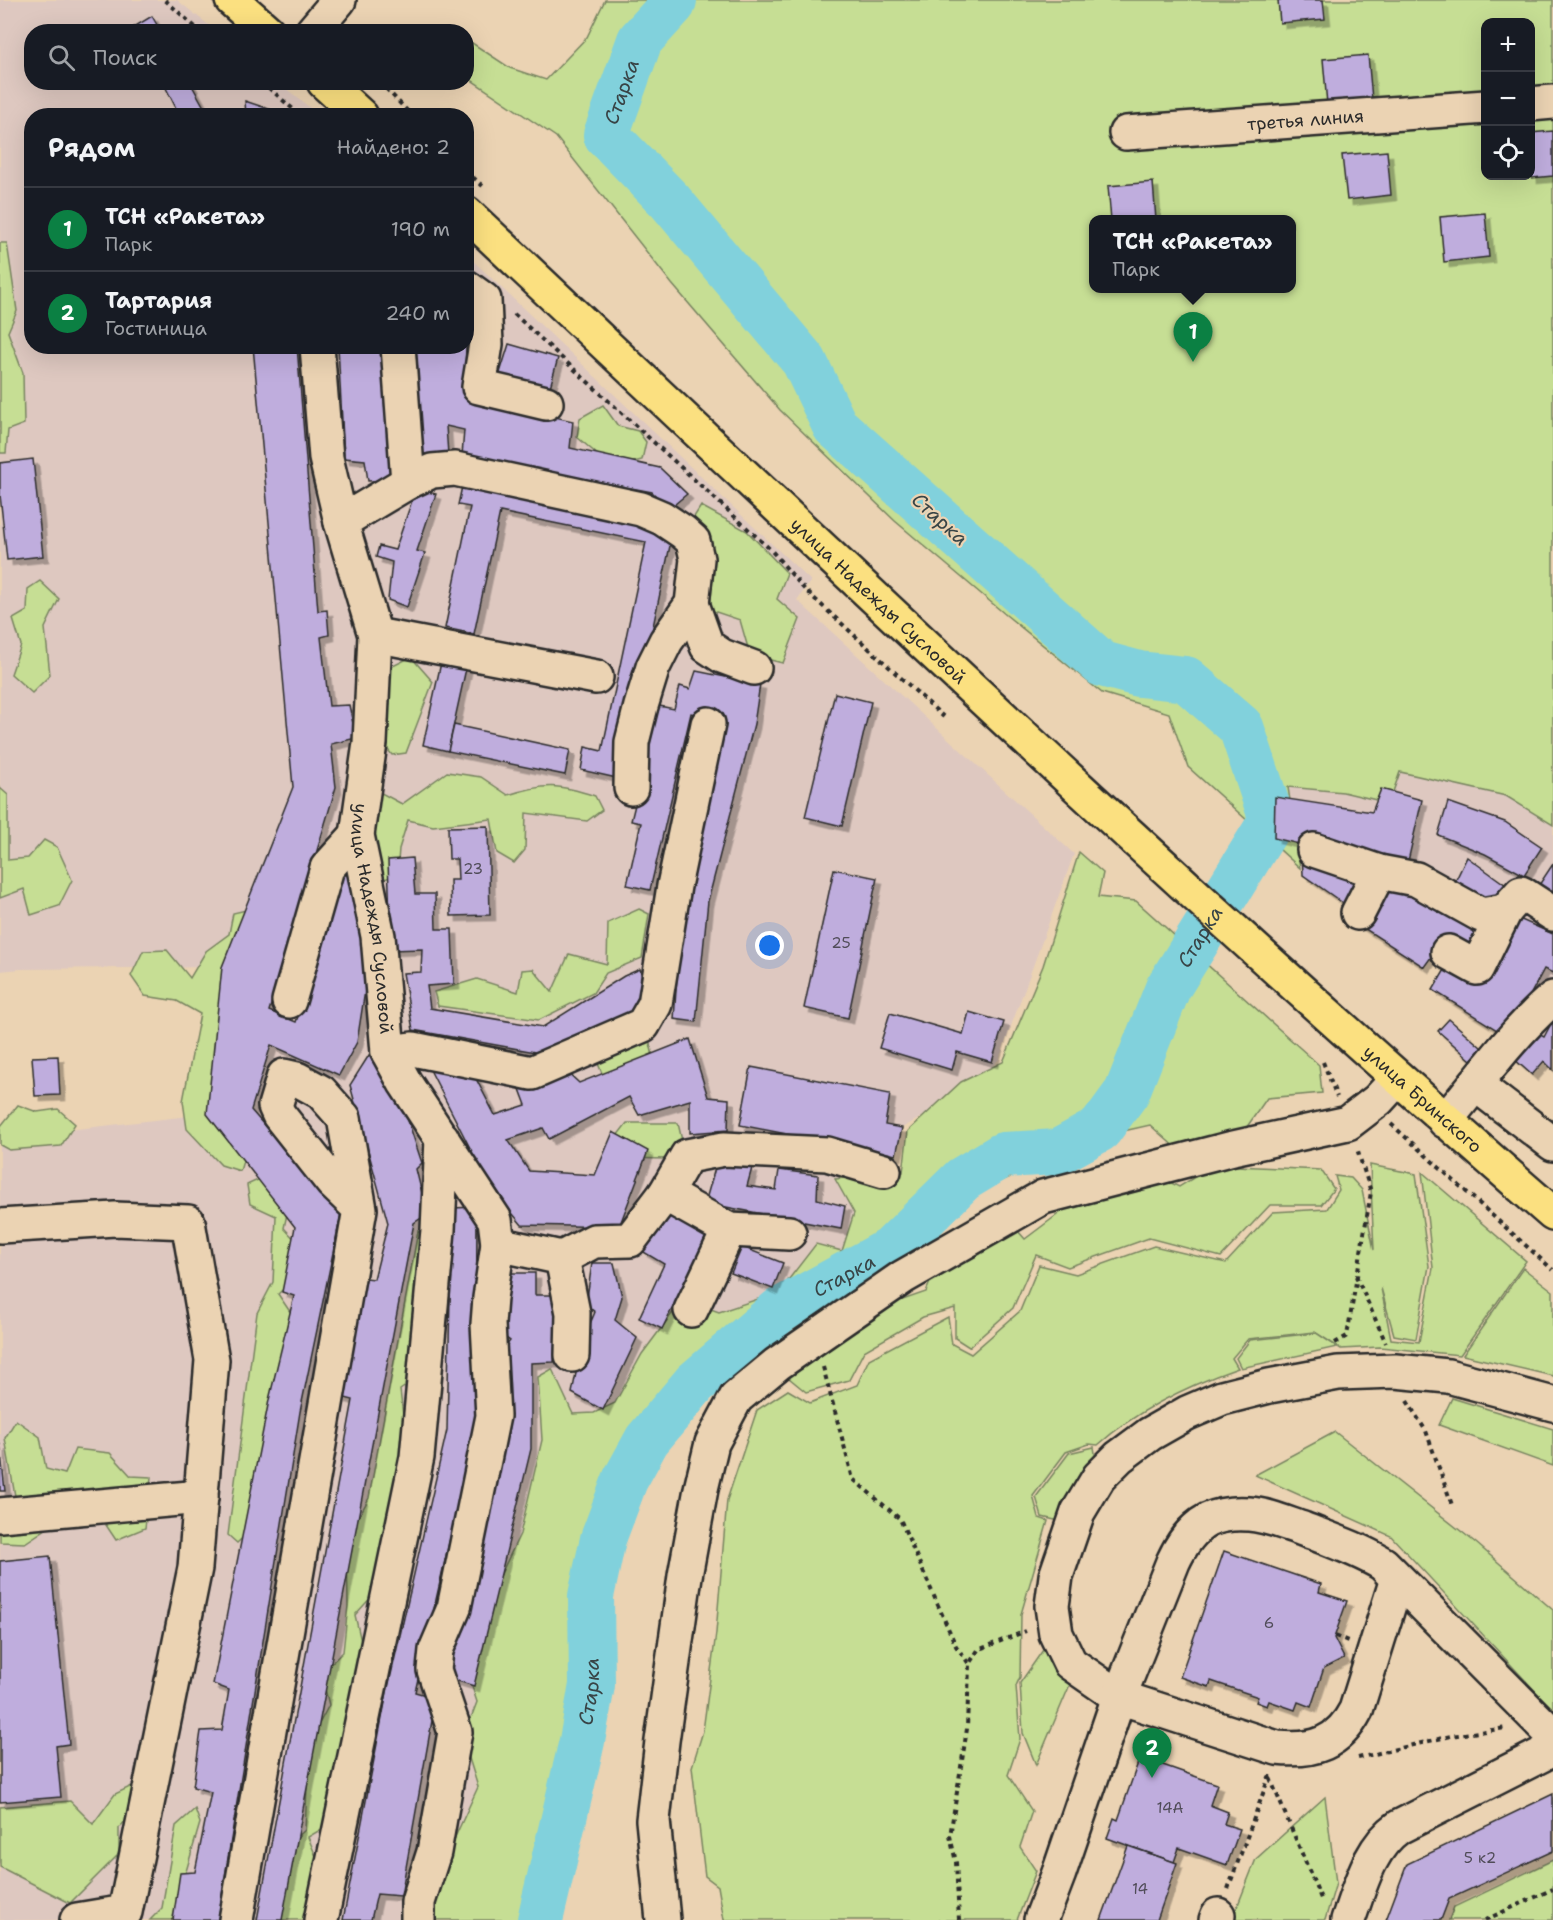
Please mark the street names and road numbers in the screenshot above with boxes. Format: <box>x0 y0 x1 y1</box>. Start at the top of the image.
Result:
street label: третья линия <box>1246 104 1365 136</box>
street label: улица Надежды Сусловой <box>785 513 972 690</box>
street label: улица Надежды Сусловой <box>345 802 398 1035</box>
street label: улица Бринского <box>1358 1040 1487 1158</box>

